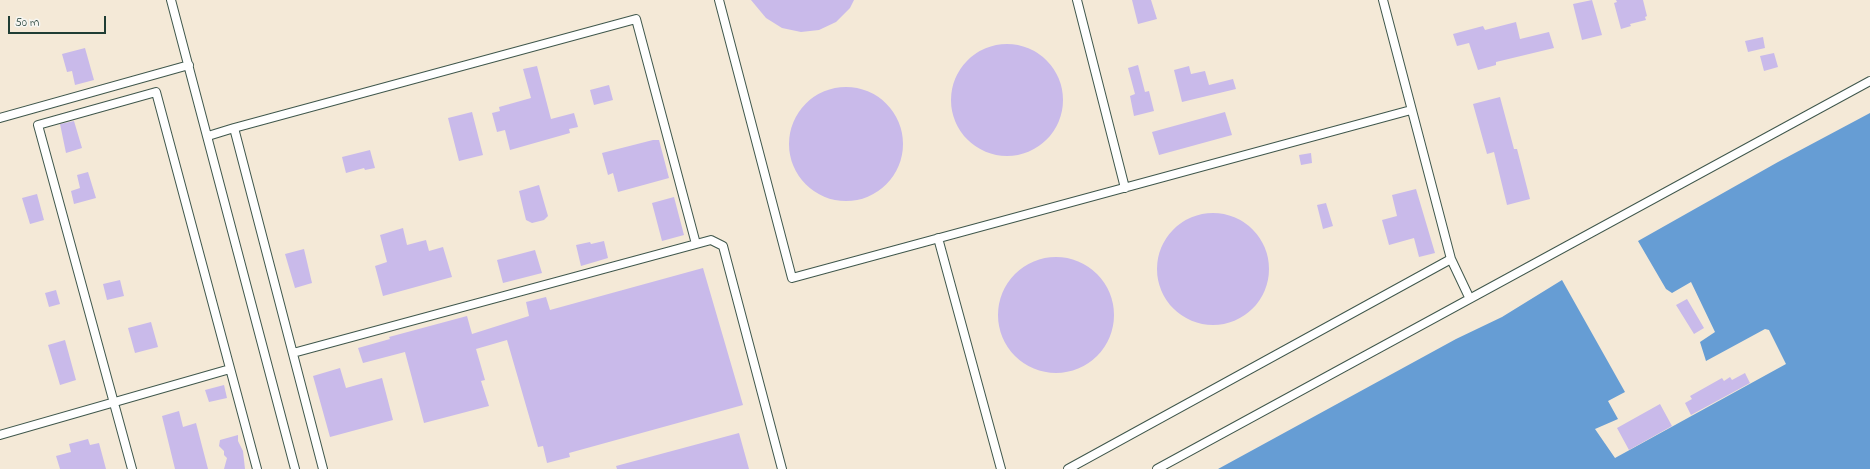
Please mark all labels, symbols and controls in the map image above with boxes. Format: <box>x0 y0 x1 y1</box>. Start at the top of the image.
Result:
scale bar <box>10 8 108 34</box>
text: 50 m <box>15 14 39 32</box>

